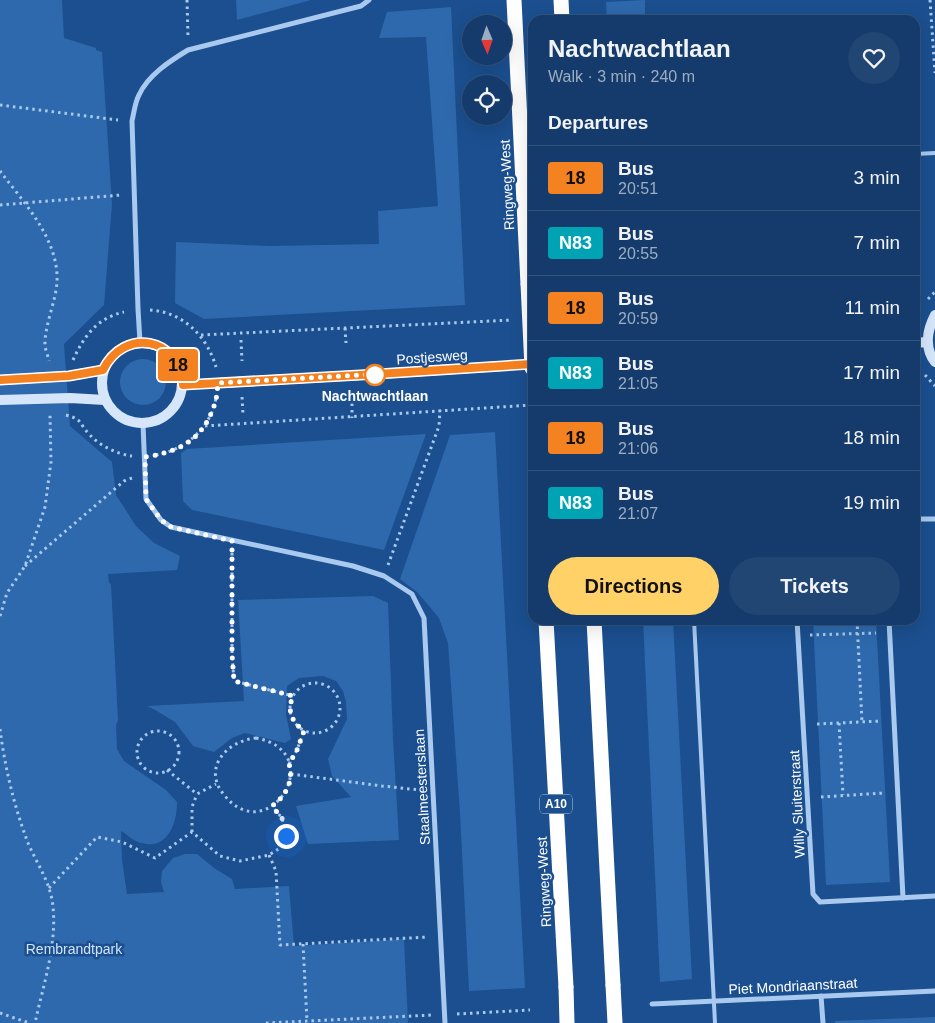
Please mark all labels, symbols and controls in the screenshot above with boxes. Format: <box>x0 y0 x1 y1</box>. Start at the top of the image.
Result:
north arrow <box>462 15 512 65</box>
map controls <box>462 15 512 125</box>
button: heart <box>848 32 900 84</box>
text: Nachtwachtlaan <box>548 35 731 62</box>
text: Walk · 3 min · 240 m <box>548 68 695 85</box>
button: locate <box>462 75 512 125</box>
text: Departures <box>548 112 648 133</box>
street label: Ringweg-West <box>497 139 517 231</box>
text: Bus <box>618 158 654 179</box>
text: 3 min <box>854 167 900 188</box>
text: 18 <box>565 168 586 188</box>
text: 20:51 <box>618 180 658 197</box>
text: Bus <box>618 223 654 244</box>
text: 7 min <box>854 232 900 253</box>
text: N83 <box>559 233 592 253</box>
text: 20:55 <box>618 245 658 262</box>
text: Bus <box>618 288 654 309</box>
text: 11 min <box>844 297 900 318</box>
text: 18 <box>565 298 586 318</box>
text: 20:59 <box>618 310 658 327</box>
street label: Postjesweg <box>396 347 468 367</box>
line badge: 18 <box>156 349 200 381</box>
text: Bus <box>618 353 654 374</box>
text: 18 <box>168 355 188 375</box>
text: 17 min <box>843 362 900 383</box>
text: N83 <box>559 363 592 383</box>
marker: Nachtwachtlaan <box>364 364 386 386</box>
text: 21:05 <box>618 375 658 392</box>
place label: Nachtwachtlaan <box>322 388 428 404</box>
text: Bus <box>618 418 654 439</box>
text: 18 min <box>843 427 900 448</box>
text: 18 <box>565 428 586 448</box>
text: 21:06 <box>618 440 658 457</box>
text: Bus <box>618 483 654 504</box>
text: 19 min <box>843 492 900 513</box>
text: N83 <box>559 493 592 513</box>
text: 21:07 <box>618 505 658 522</box>
button: Directions <box>548 557 719 615</box>
button: Tickets <box>729 557 900 615</box>
street label: Staalmeesterslaan <box>411 729 433 845</box>
street label: Willy Sluiterstraat <box>786 749 808 858</box>
road number: A10 <box>540 794 572 814</box>
your location <box>274 824 299 849</box>
street label: Ringweg-West <box>534 836 554 928</box>
park label: Rembrandtpark <box>26 941 123 957</box>
street label: Piet Mondriaanstraat <box>728 975 858 997</box>

